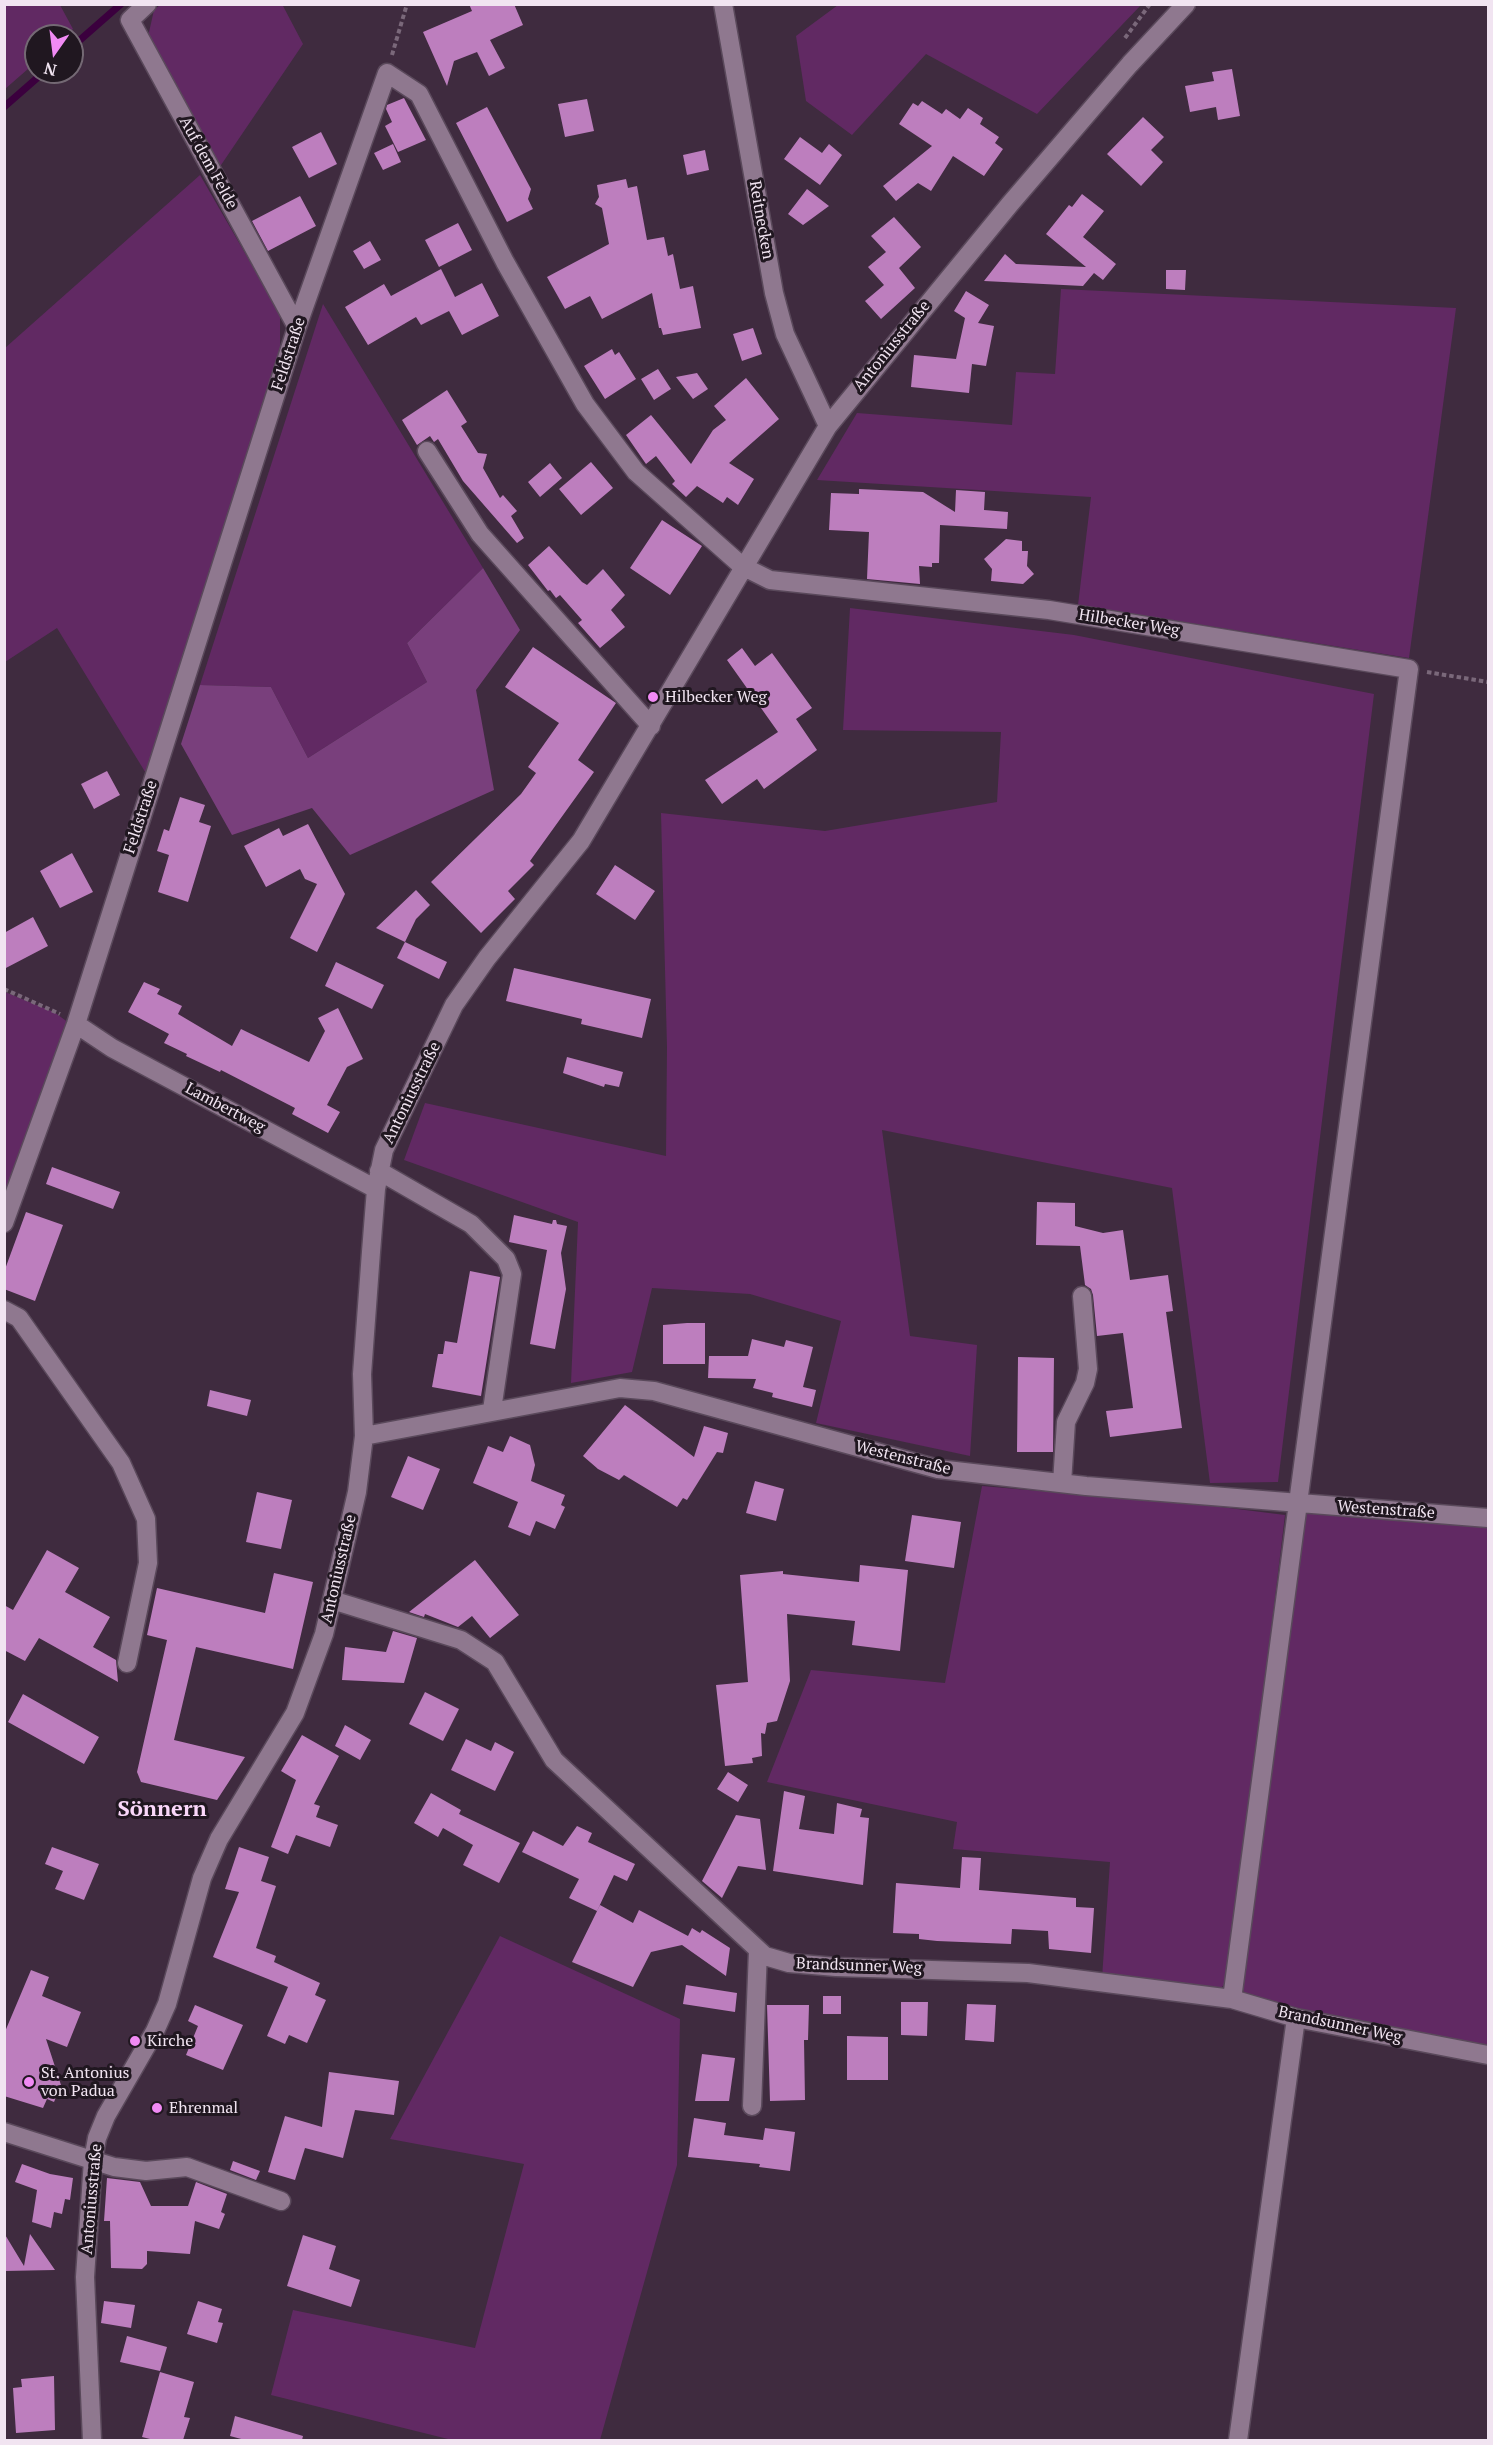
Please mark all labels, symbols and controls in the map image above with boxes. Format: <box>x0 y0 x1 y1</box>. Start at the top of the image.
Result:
north arrow <box>24 24 84 84</box>
text: N <box>42 57 59 82</box>
street label: Auf dem Felde <box>175 113 241 213</box>
street label: Reitnecken <box>745 179 777 261</box>
street label: Antoniusstraße <box>850 297 934 395</box>
street label: Feldstraße <box>268 315 310 393</box>
street label: Hilbecker Weg <box>1077 606 1181 640</box>
place label: Hilbecker Weg <box>665 687 767 707</box>
marker: Hilbecker Weg <box>646 690 660 704</box>
street label: Feldstraße <box>120 778 162 856</box>
street label: Antoniusstraße <box>379 1039 445 1147</box>
street label: Lambertweg <box>182 1079 268 1137</box>
street label: Westenstraße <box>853 1437 953 1479</box>
street label: Westenstraße <box>1337 1497 1435 1523</box>
street label: Antoniusstraße <box>317 1513 361 1625</box>
district label: Sönnern <box>117 1797 207 1823</box>
street label: Brandsunner Weg <box>796 1954 922 1978</box>
street label: Brandsunner Weg <box>1276 2003 1404 2047</box>
place label: Kirche <box>147 2031 193 2051</box>
marker: Kirche <box>128 2034 142 2048</box>
place label: St. Antonius von Padua <box>41 2063 130 2101</box>
marker: St. Antonius von Padua <box>22 2075 36 2089</box>
place label: Ehrenmal <box>169 2098 238 2118</box>
marker: Ehrenmal <box>150 2101 164 2115</box>
street label: Antoniusstraße <box>78 2143 106 2255</box>

